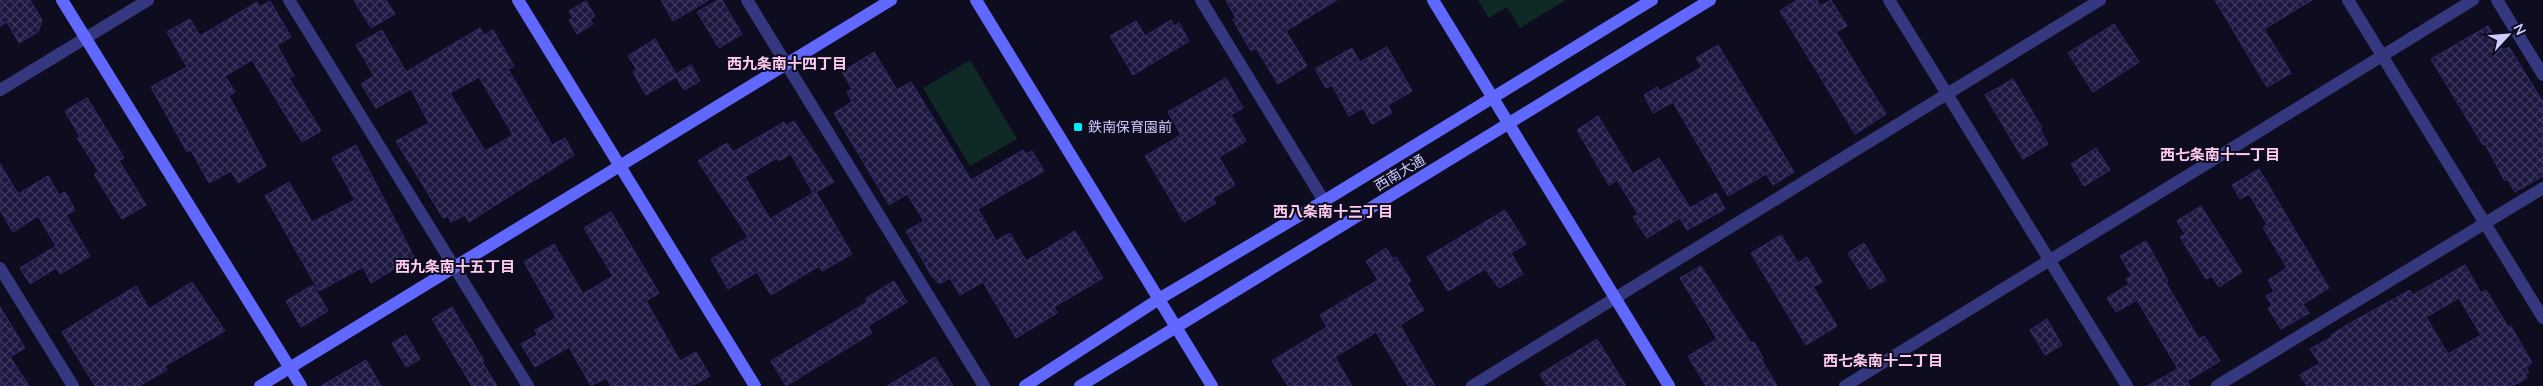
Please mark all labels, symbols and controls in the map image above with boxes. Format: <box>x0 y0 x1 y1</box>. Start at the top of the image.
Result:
north arrow <box>2483 10 2533 60</box>
text: N <box>2508 21 2530 38</box>
district label: 西九条南十四丁目 <box>727 54 847 74</box>
place label: 鉄南保育園前 <box>1088 118 1172 137</box>
marker: 鉄南保育園前 <box>1072 121 1084 133</box>
district label: 西七条南十一丁目 <box>2160 145 2280 165</box>
street label: 西南大通 <box>1371 150 1429 196</box>
district label: 西八条南十三丁目 <box>1273 202 1393 222</box>
district label: 西九条南十五丁目 <box>395 257 515 277</box>
district label: 西七条南十二丁目 <box>1823 351 1943 371</box>

